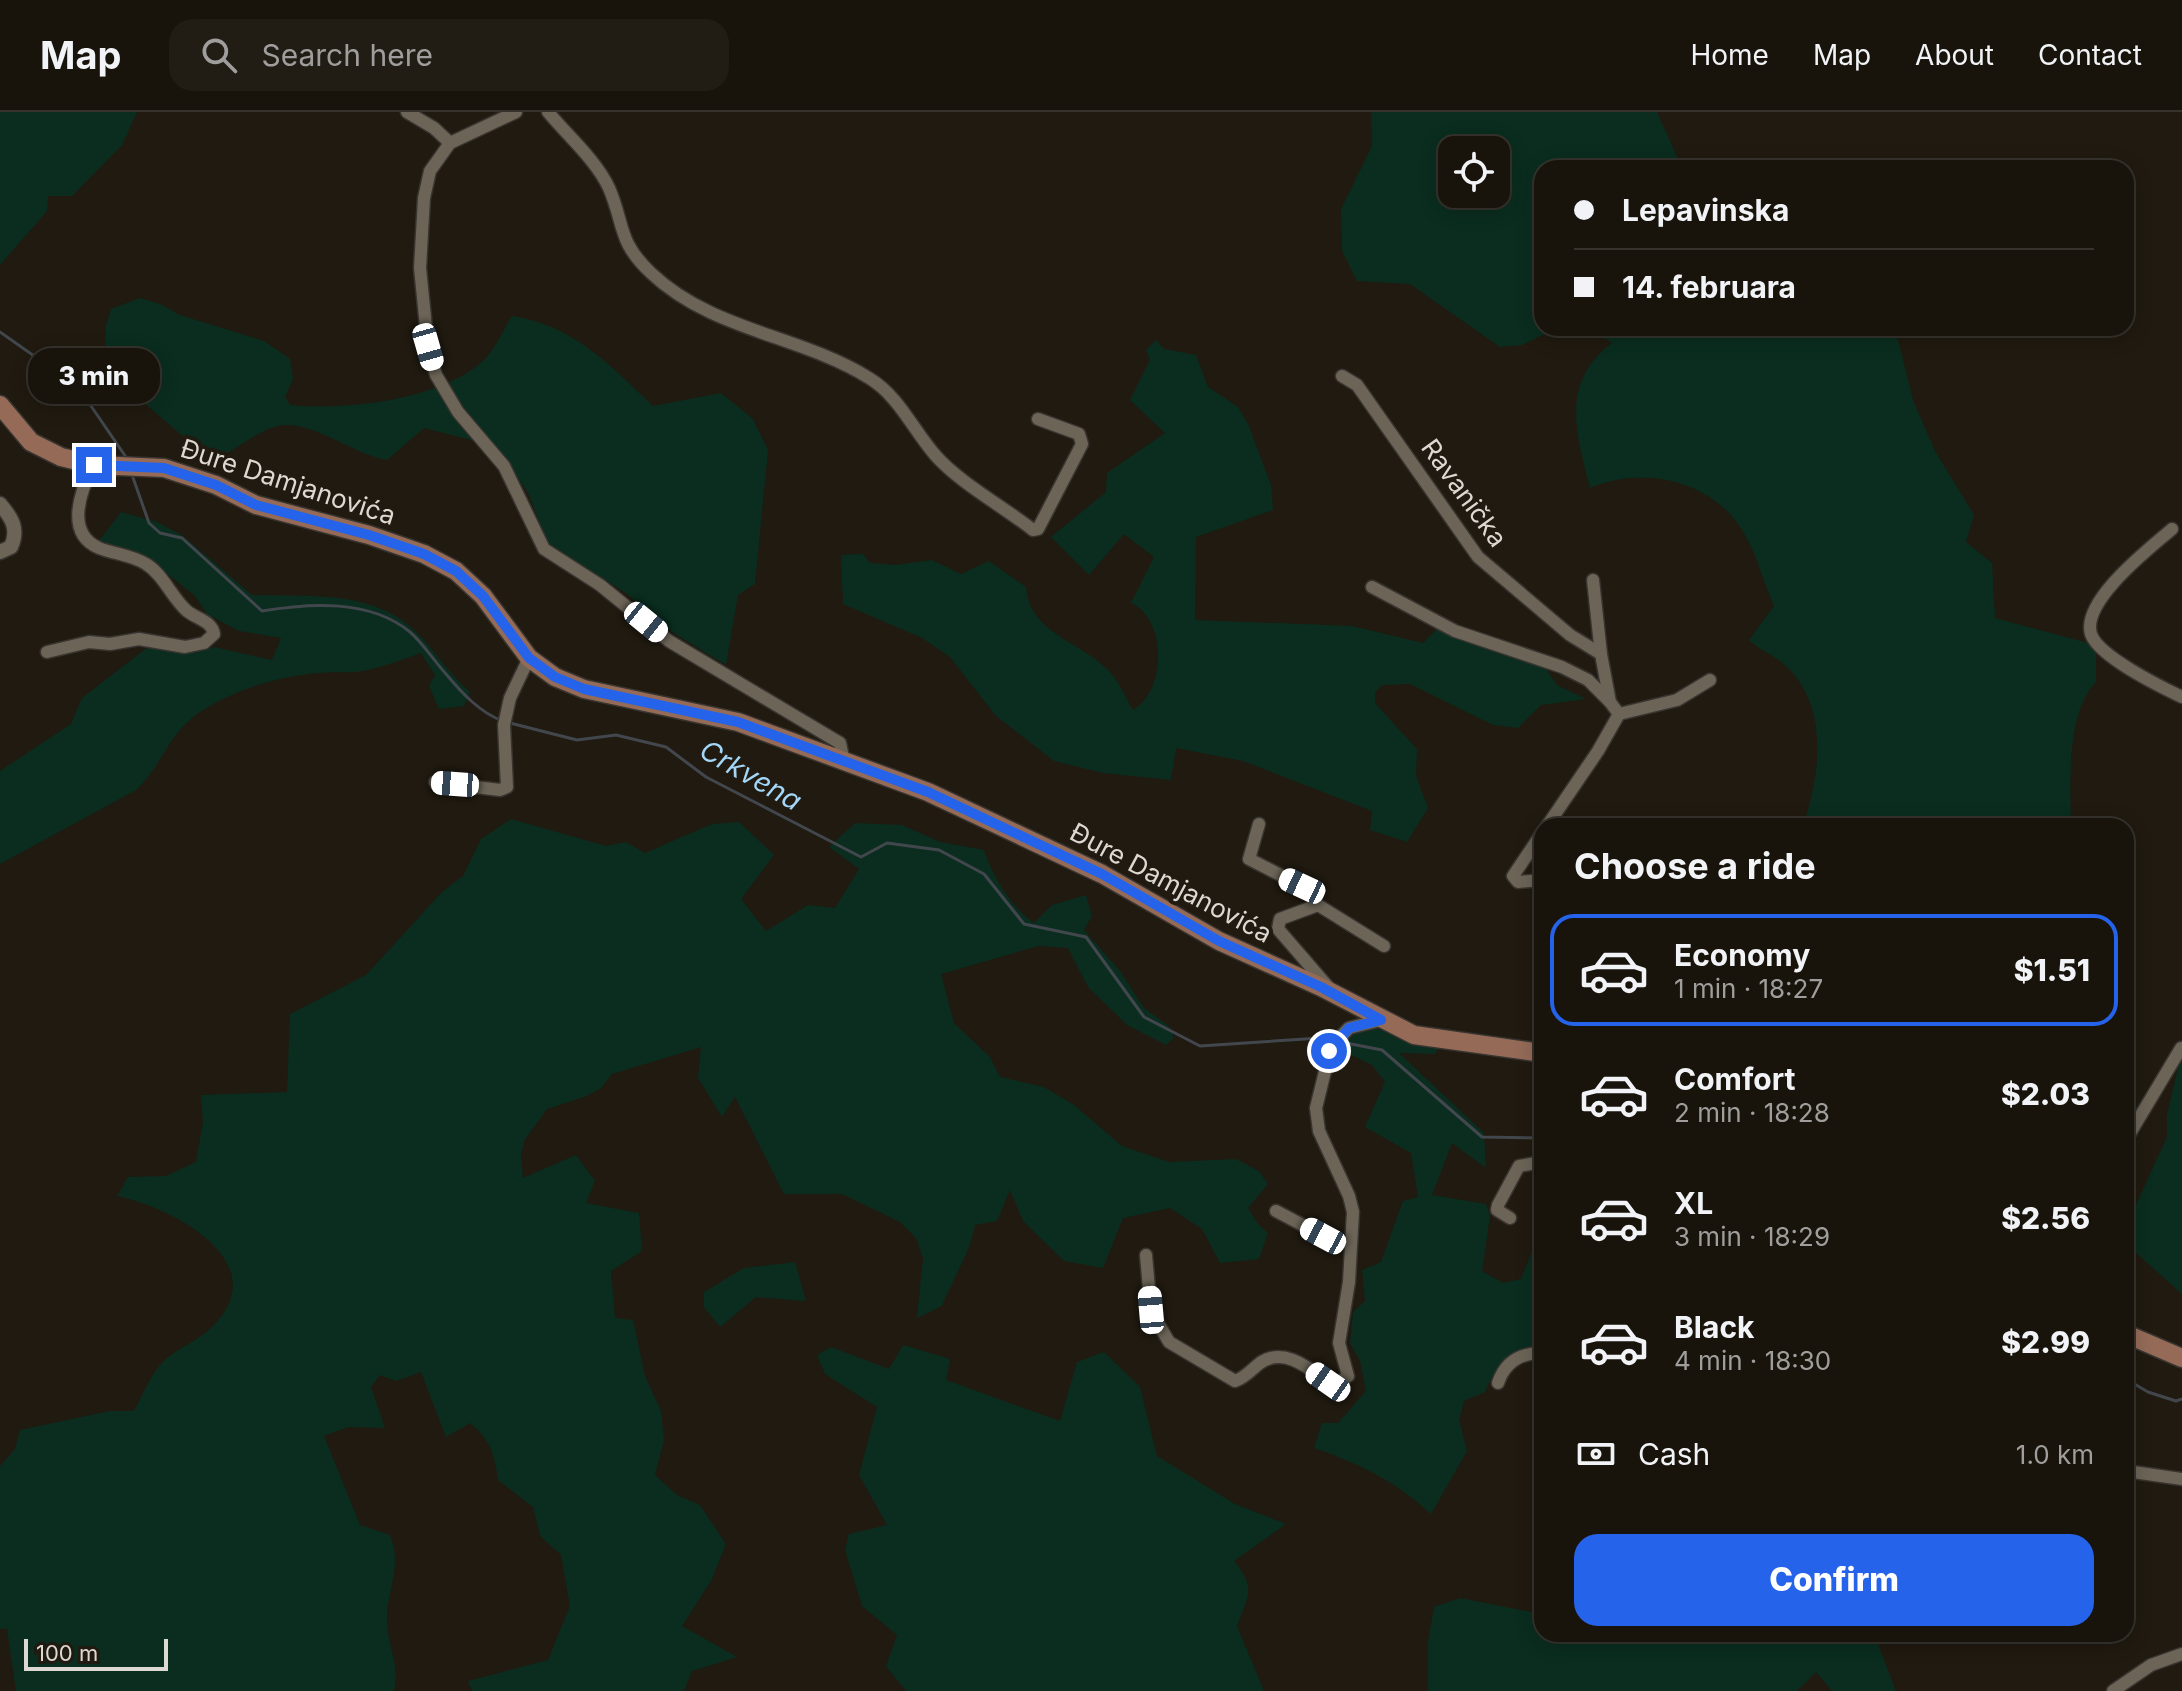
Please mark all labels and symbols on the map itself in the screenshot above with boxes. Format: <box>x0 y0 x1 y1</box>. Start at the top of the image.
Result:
car <box>410 321 446 373</box>
callout: 3 min <box>28 349 160 405</box>
street label: Đure Damjanovića <box>177 432 399 531</box>
street label: Ravanička <box>1415 433 1514 553</box>
route end <box>76 447 112 483</box>
car <box>620 598 672 646</box>
water label: Crkvena <box>694 732 808 818</box>
car <box>430 770 480 798</box>
street label: Đure Damjanovića <box>1065 816 1277 949</box>
car <box>1275 865 1329 907</box>
route start <box>1311 1033 1347 1069</box>
car <box>1296 1214 1350 1258</box>
car <box>1137 1285 1165 1335</box>
car <box>1301 1358 1355 1406</box>
scale bar <box>24 1635 168 1671</box>

